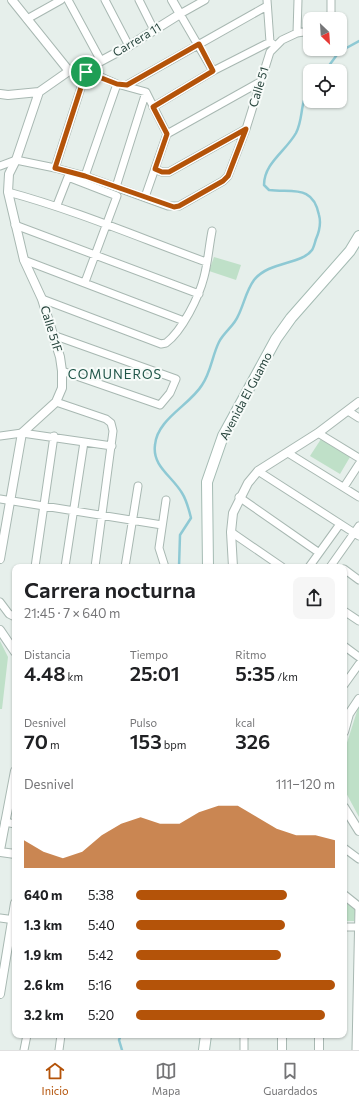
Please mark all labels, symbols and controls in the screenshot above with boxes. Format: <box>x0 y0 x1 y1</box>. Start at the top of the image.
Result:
north arrow <box>303 12 347 56</box>
map controls <box>303 12 347 108</box>
street label: Carrera 11 <box>110 19 163 59</box>
pin <box>69 55 103 89</box>
icon: arrive <box>75 61 97 83</box>
button: locate <box>303 64 347 108</box>
street label: Calle 51 <box>245 65 271 108</box>
street label: Calle 51F <box>38 304 66 354</box>
street label: Avenida El Guamo <box>216 349 274 442</box>
district label: COMUNEROS <box>68 366 162 382</box>
text: Carrera nocturna <box>24 576 196 603</box>
button: share <box>293 577 335 619</box>
text: 21:45 · 7 × 640 m <box>24 605 120 621</box>
text: Distancia <box>24 648 71 661</box>
text: Tiempo <box>130 648 168 661</box>
text: Ritmo <box>235 648 266 661</box>
text: 4.48 <box>24 661 65 685</box>
text: 25:01 <box>130 661 180 685</box>
text: 5:35 <box>235 661 275 685</box>
text: km <box>65 670 83 683</box>
text: /km <box>275 670 298 683</box>
text: Desnivel <box>24 716 66 729</box>
text: Pulso <box>130 716 157 729</box>
text: kcal <box>235 716 255 729</box>
text: 70 <box>24 729 48 753</box>
text: 153 <box>130 729 162 753</box>
text: 326 <box>235 729 270 753</box>
text: m <box>48 738 60 751</box>
text: bpm <box>162 738 186 751</box>
text: Desnivel <box>24 776 74 792</box>
text: 111–120 m <box>276 776 335 792</box>
text: 640 m <box>24 887 62 903</box>
text: 5:38 <box>88 887 114 903</box>
text: 1.3 km <box>24 917 62 933</box>
text: 5:40 <box>88 917 115 933</box>
text: 1.9 km <box>24 947 62 963</box>
text: 5:42 <box>88 947 113 963</box>
text: 2.6 km <box>24 977 64 993</box>
text: 5:16 <box>88 977 112 993</box>
text: 3.2 km <box>24 1007 64 1023</box>
text: 5:20 <box>88 1007 114 1023</box>
tab: Inicio <box>42 1060 69 1097</box>
tab: Mapa <box>152 1060 180 1097</box>
tab: Guardados <box>263 1060 317 1097</box>

